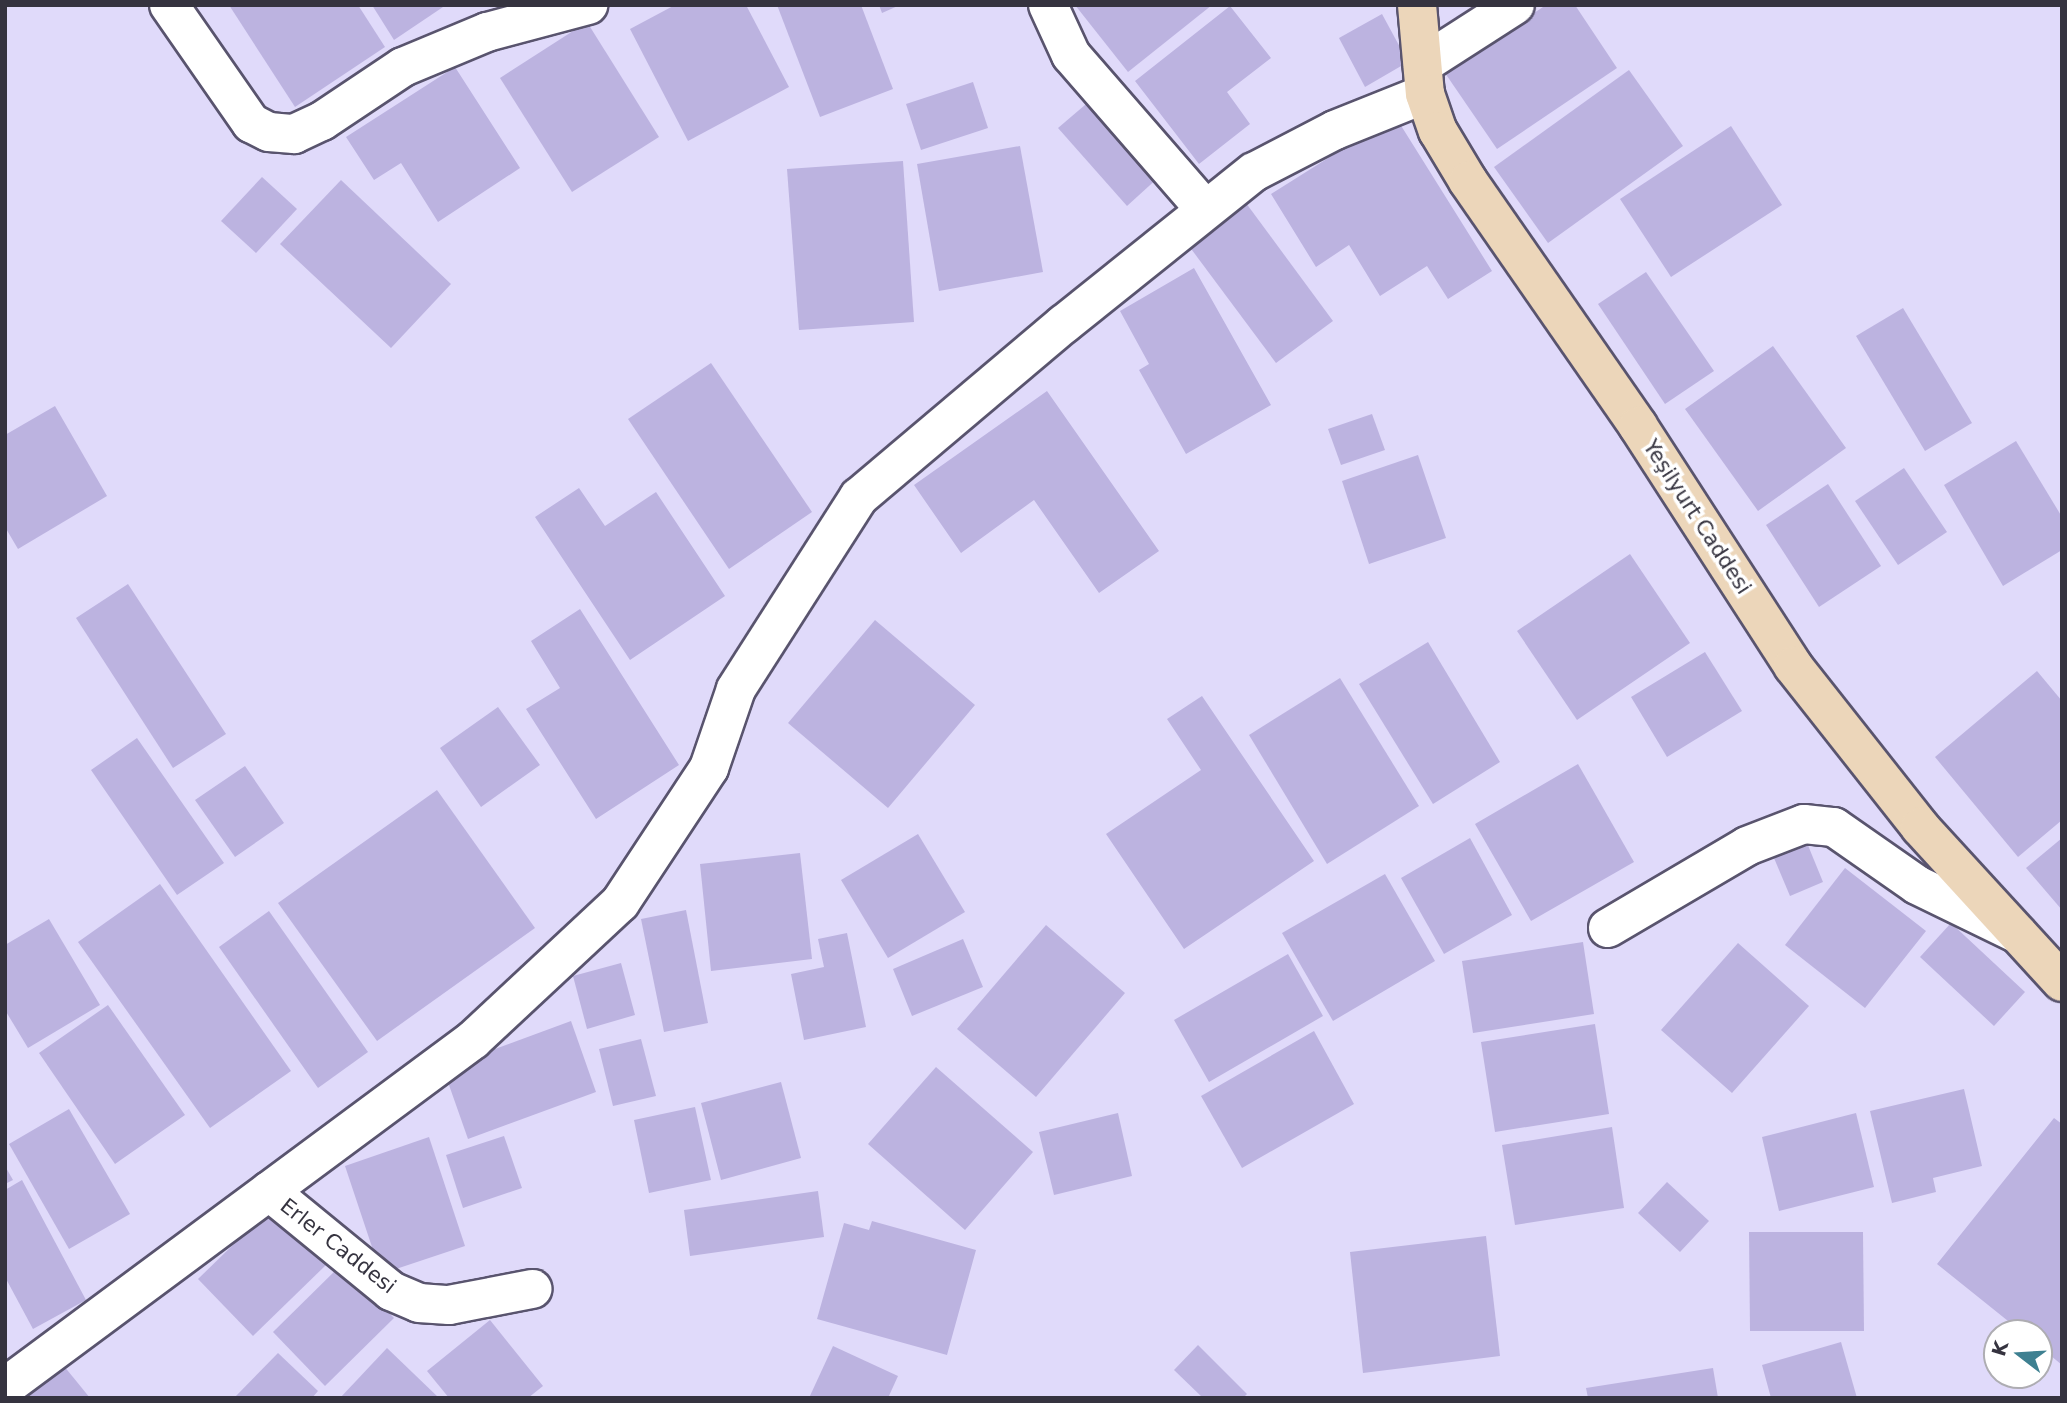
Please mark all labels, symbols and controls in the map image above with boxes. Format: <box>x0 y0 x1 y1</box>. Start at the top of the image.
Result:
street label: Yeşilyurt Caddesi <box>1638 435 1756 599</box>
street label: Erler Caddesi <box>275 1193 401 1299</box>
north arrow <box>1983 1319 2053 1389</box>
text: K <box>1987 1338 2013 1359</box>

